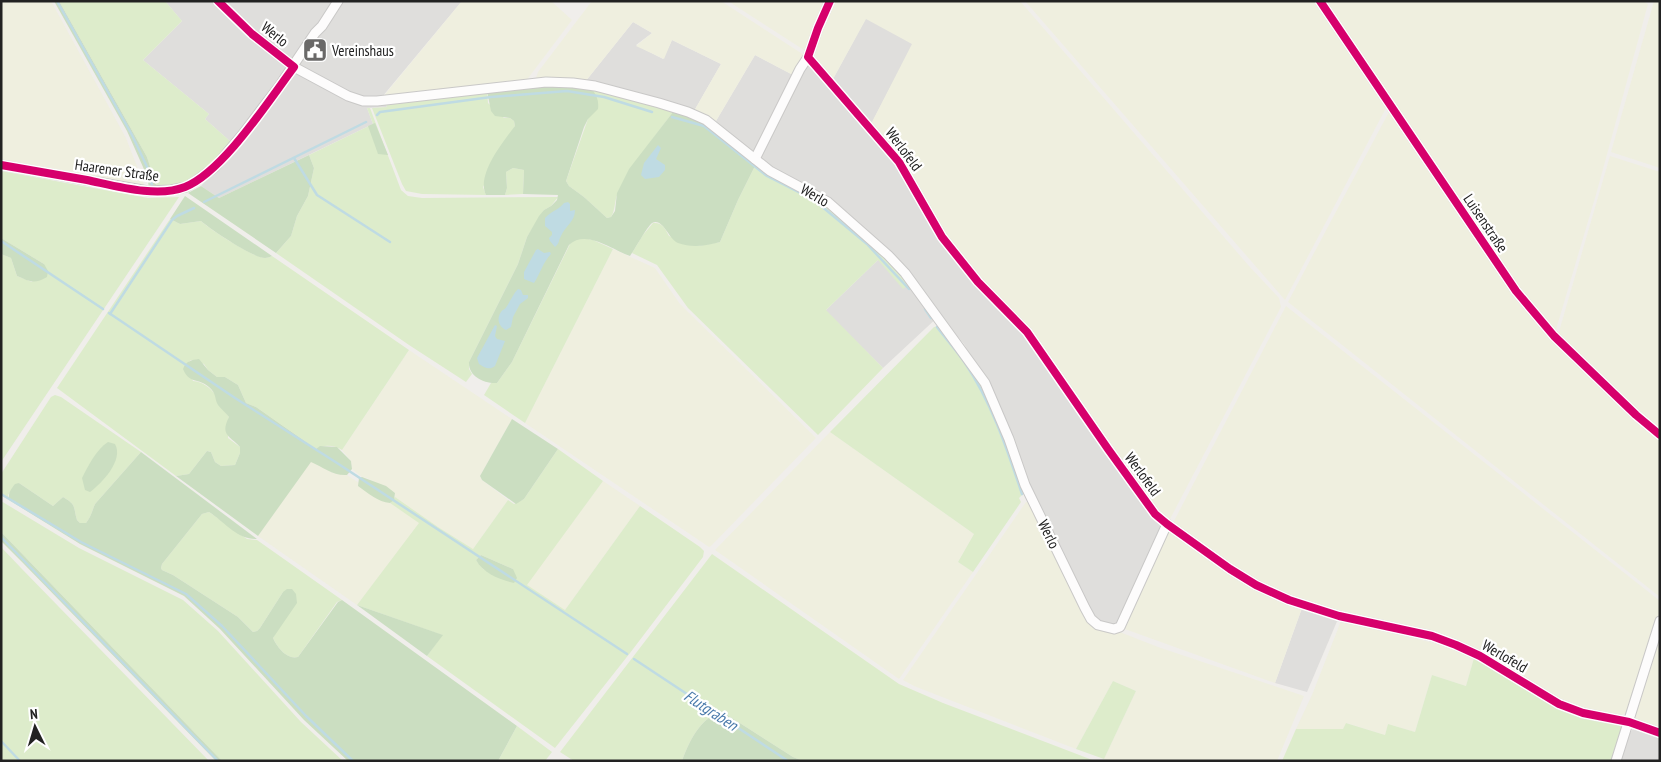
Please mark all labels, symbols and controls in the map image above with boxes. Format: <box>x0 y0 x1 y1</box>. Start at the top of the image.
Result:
street label: Werlo <box>257 17 293 51</box>
public building icon: Vereinshaus <box>302 37 328 63</box>
place label: Vereinshaus <box>331 41 394 60</box>
street label: Werlofeld <box>881 123 927 175</box>
street label: Haarener Straße <box>74 155 160 185</box>
street label: Werlo <box>797 179 833 211</box>
street label: Luisenstraße <box>1460 190 1512 256</box>
street label: Werlofeld <box>1121 448 1165 500</box>
street label: Werlo <box>1034 516 1064 552</box>
street label: Werlofeld <box>1479 635 1531 677</box>
water label: Flutgraben <box>680 685 742 735</box>
north arrow <box>10 702 60 752</box>
text: N <box>29 705 38 723</box>

